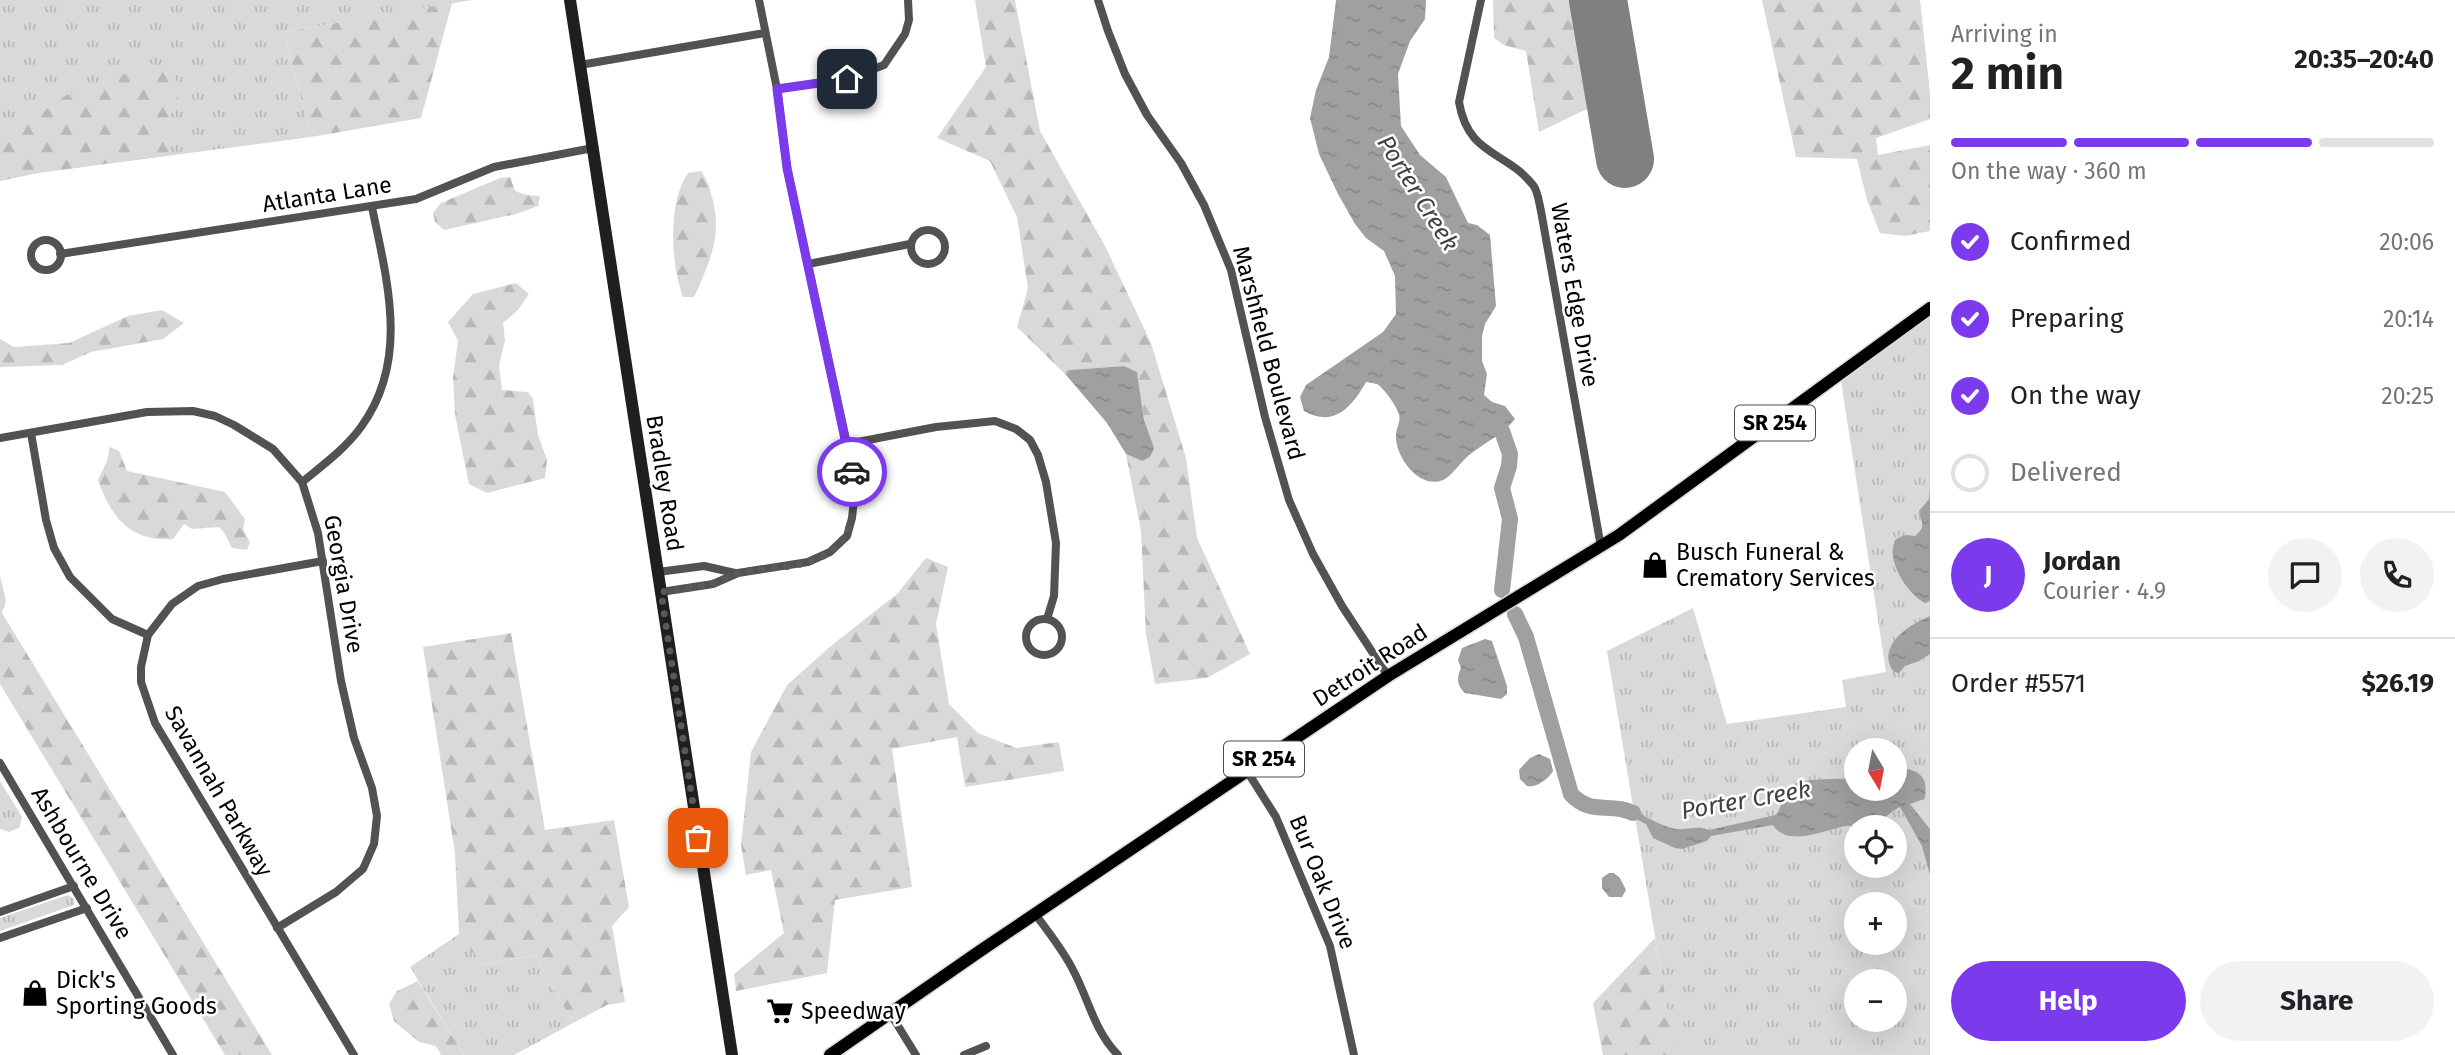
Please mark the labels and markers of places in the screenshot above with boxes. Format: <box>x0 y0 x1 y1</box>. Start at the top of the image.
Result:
pin <box>817 49 877 109</box>
place label: Busch Funeral & Crematory Services <box>1676 538 1875 592</box>
shop icon: Busch Funeral & Crematory Services <box>1640 550 1670 580</box>
pin <box>668 808 728 868</box>
place label: Dick's Sporting Goods <box>56 966 217 1020</box>
shop icon: Dick's Sporting Goods <box>20 978 50 1008</box>
supermarket icon: Speedway <box>765 996 795 1026</box>
place label: Speedway <box>801 997 906 1025</box>

